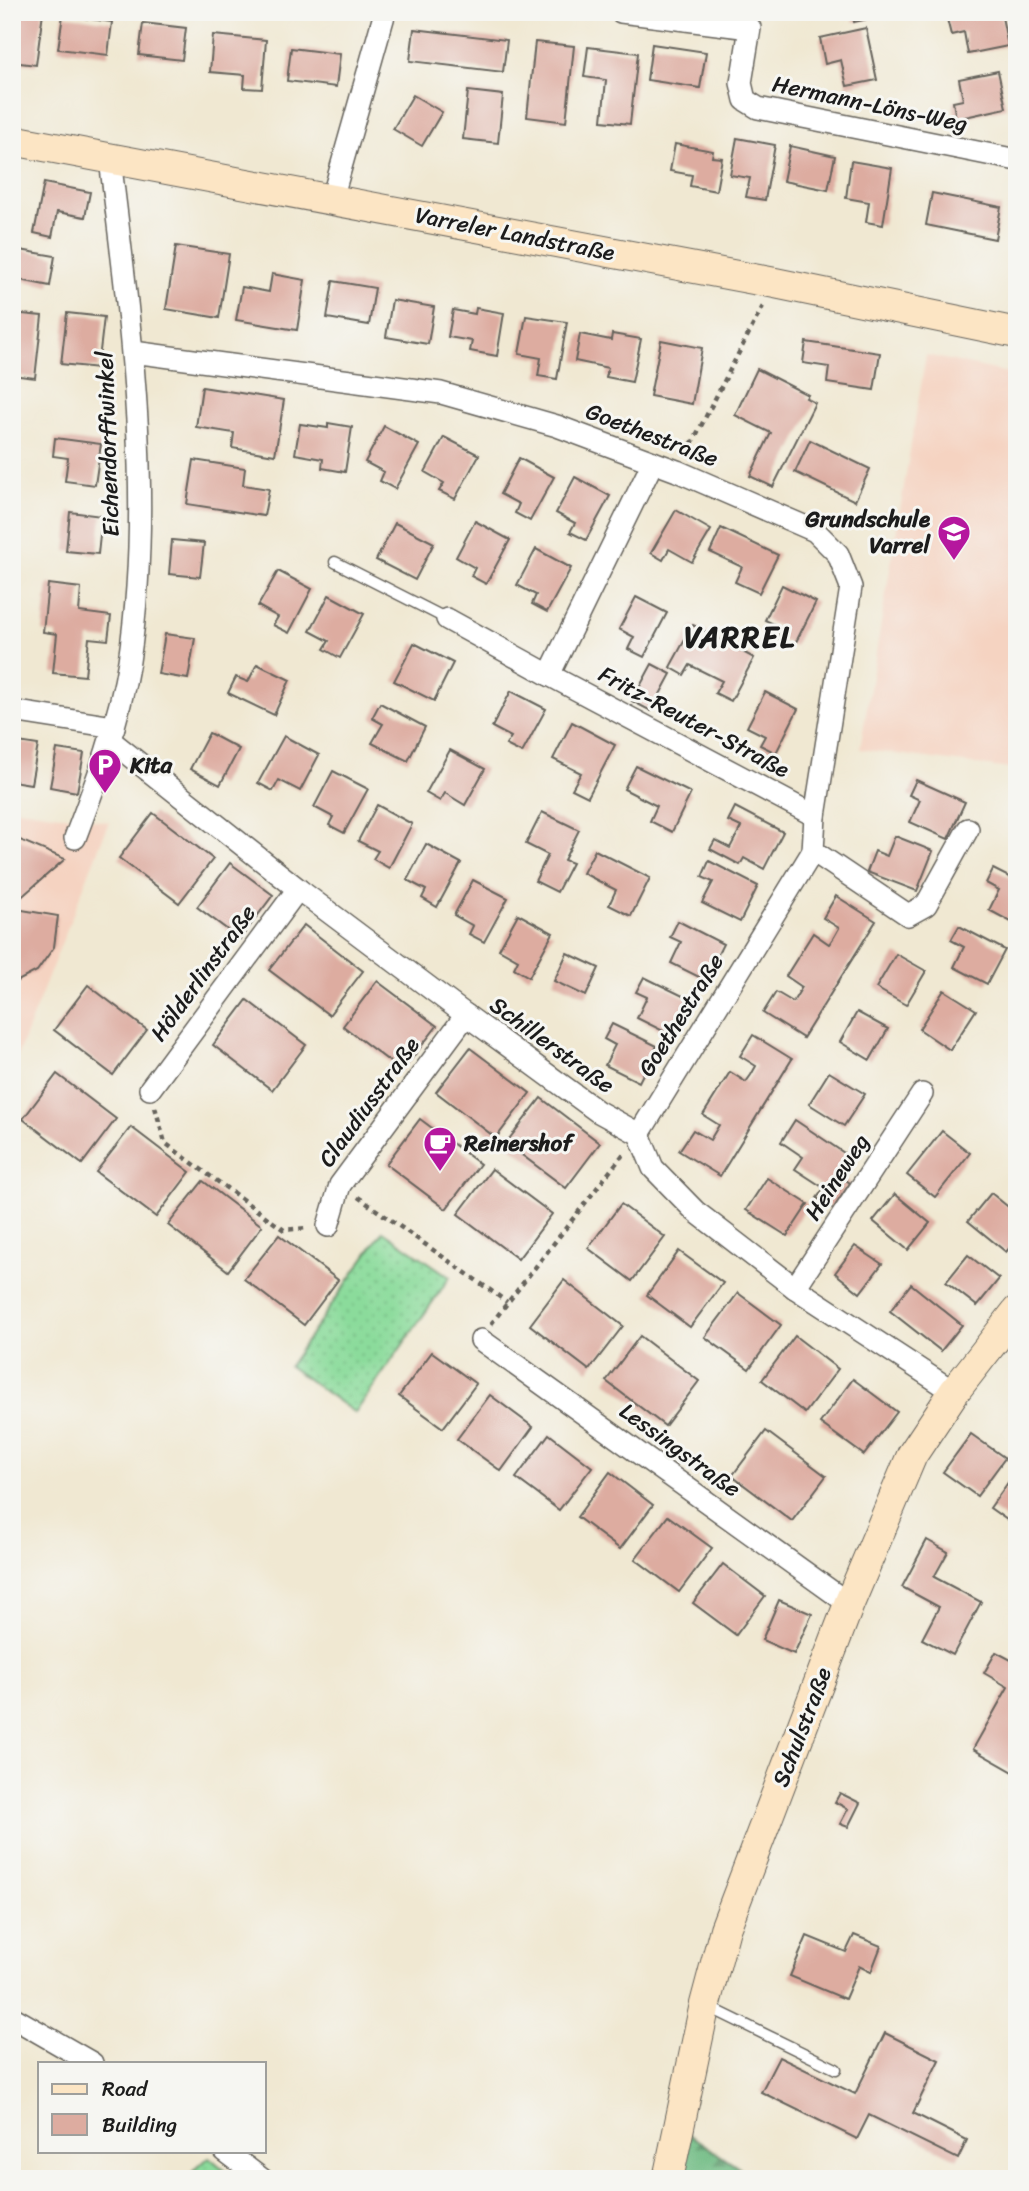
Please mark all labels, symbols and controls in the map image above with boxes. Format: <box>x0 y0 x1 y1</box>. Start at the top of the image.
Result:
street label: Hermann-Löns-Weg <box>769 63 972 145</box>
street label: Varreler Landstraße <box>412 195 618 273</box>
street label: Eichendorffwinkel <box>84 350 132 537</box>
street label: Goethestraße <box>580 391 724 479</box>
place label: Grundschule Varrel <box>804 499 931 566</box>
school or university icon: Grundschule Varrel <box>935 513 973 562</box>
district label: VARREL <box>684 610 796 664</box>
street label: Fritz-Reuter-Straße <box>591 654 797 790</box>
place label: Kita <box>129 745 173 786</box>
parking icon: Kita <box>86 746 124 795</box>
street label: Hölderlinstraße <box>139 896 267 1050</box>
street label: Goethestraße <box>627 945 735 1085</box>
street label: Schillerstraße <box>481 985 624 1105</box>
street label: Claudiusstraße <box>307 1028 431 1176</box>
place label: Reinershof <box>463 1123 575 1164</box>
cafe icon: Reinershof <box>421 1124 459 1173</box>
street label: Heineweg <box>793 1125 881 1229</box>
street label: Lessingstraße <box>610 1392 750 1509</box>
street label: Schulstraße <box>760 1661 844 1793</box>
legend <box>38 2062 266 2152</box>
text: Road <box>102 2070 149 2108</box>
text: Building <box>102 2106 178 2144</box>

